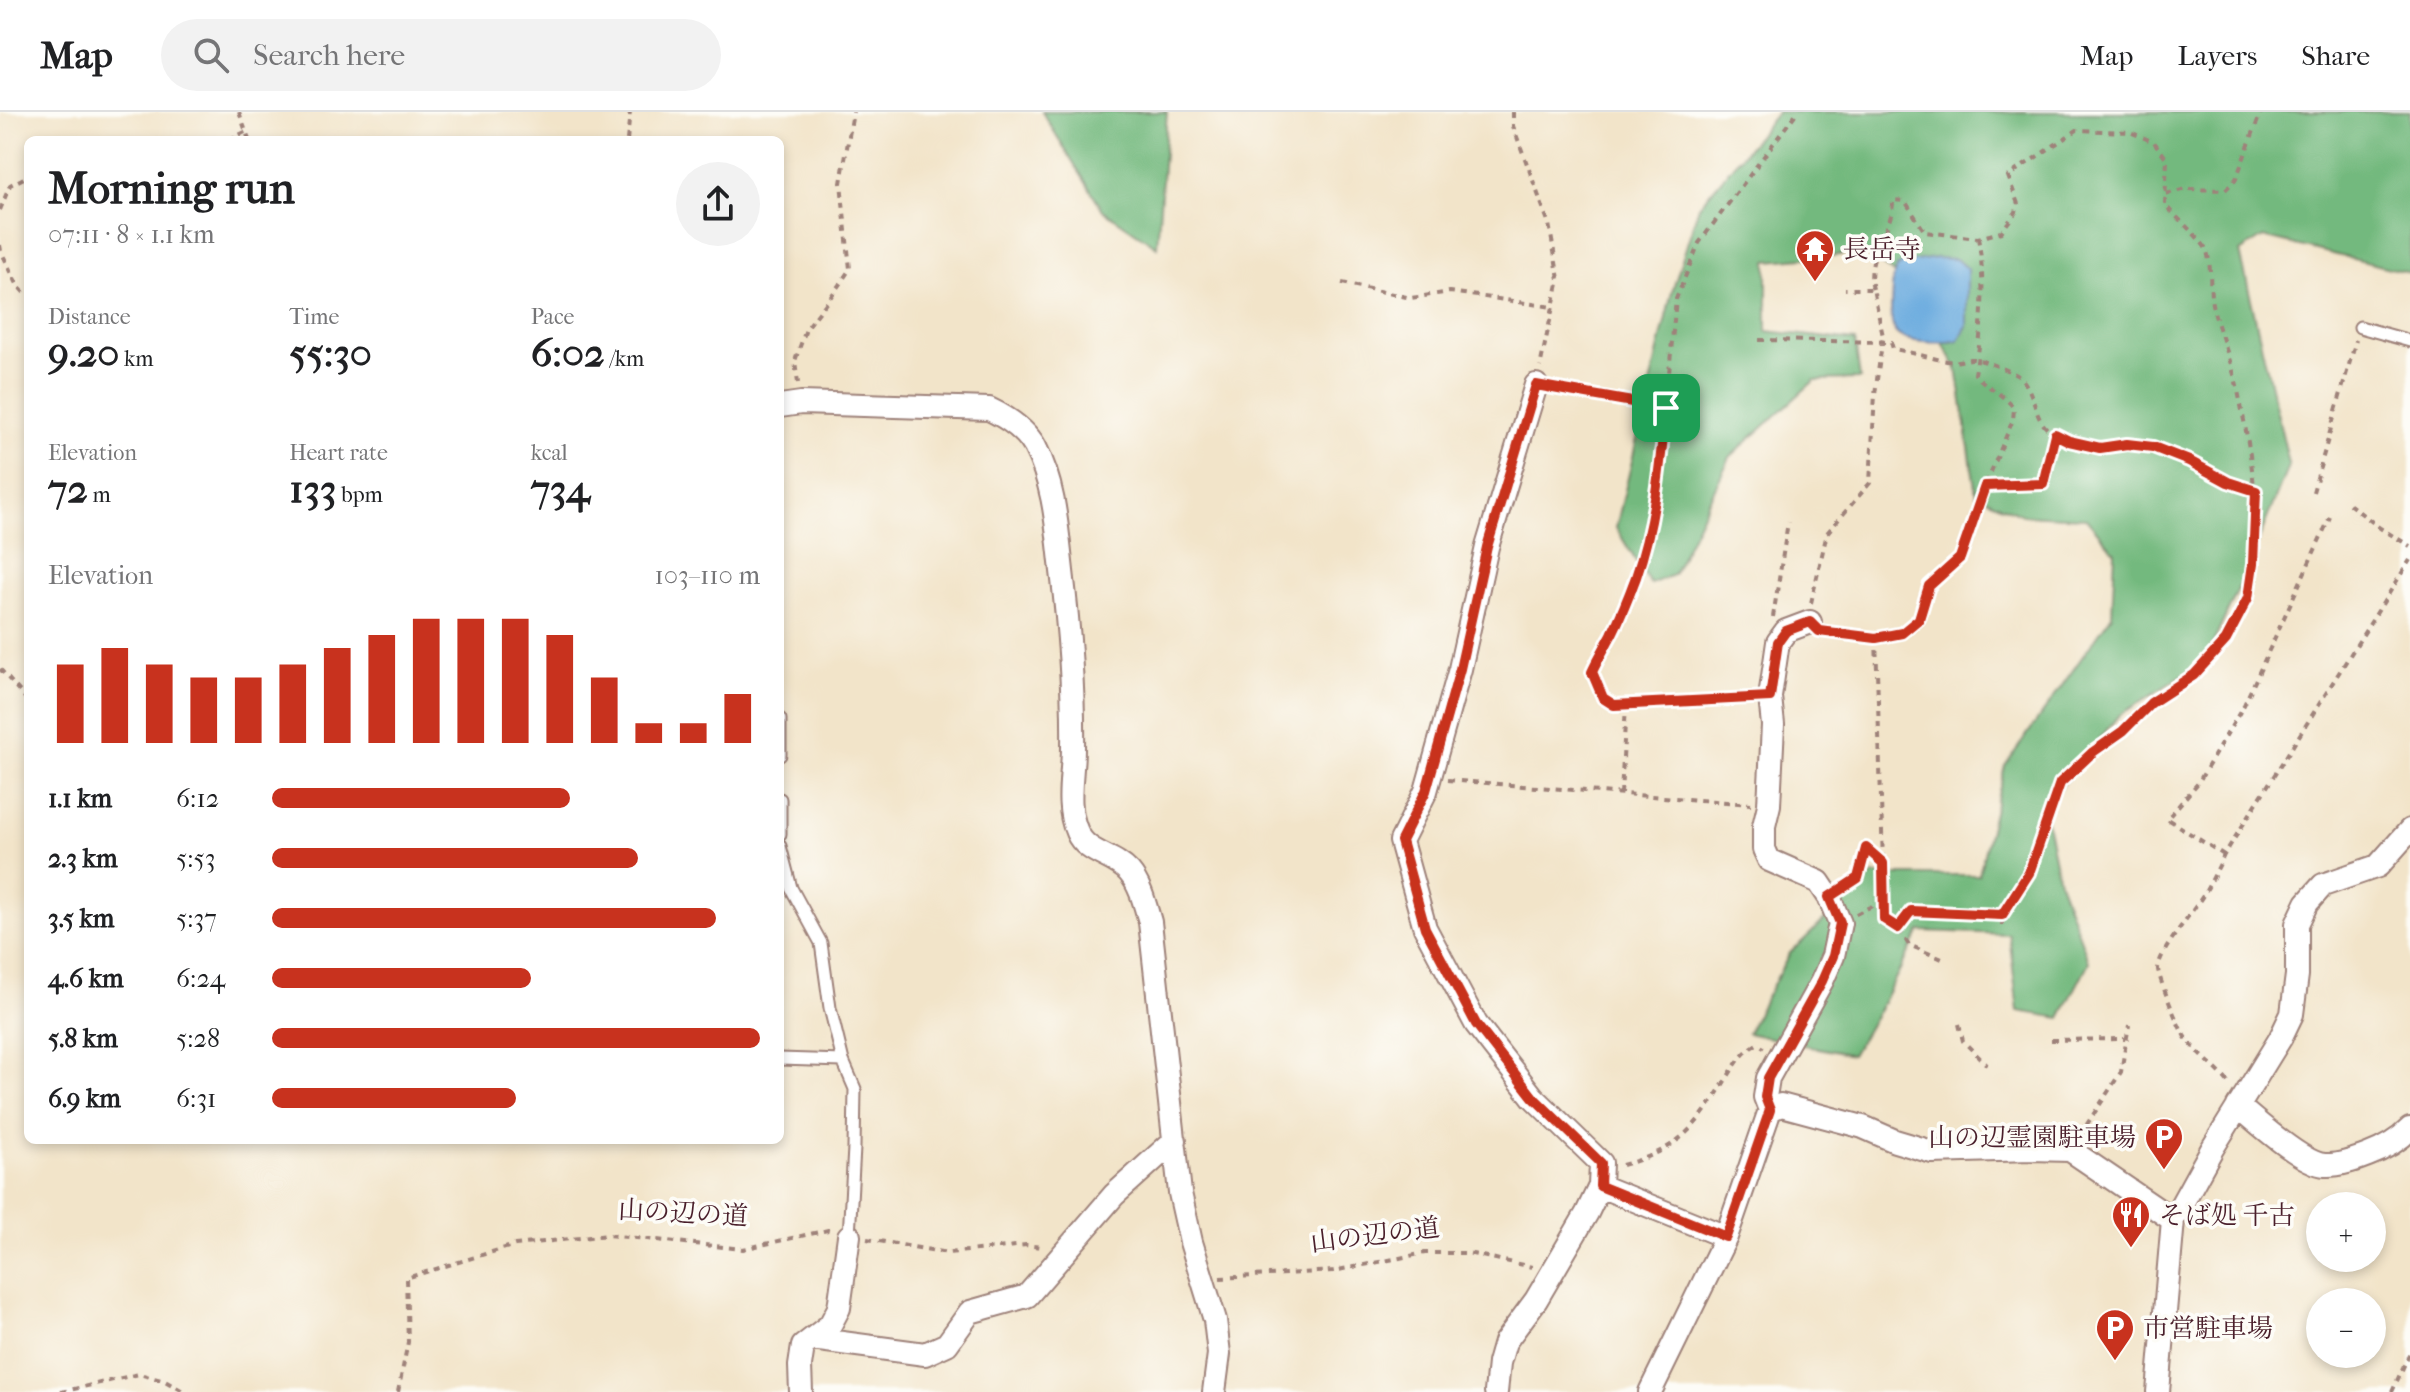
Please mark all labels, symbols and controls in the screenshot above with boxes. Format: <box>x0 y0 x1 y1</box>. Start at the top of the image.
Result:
search box <box>161 19 721 91</box>
text: Map <box>40 33 113 78</box>
icon: search <box>189 33 233 77</box>
text: Search here <box>253 38 405 73</box>
text: Map <box>2080 39 2133 72</box>
text: Layers <box>2177 39 2257 72</box>
text: Share <box>2301 39 2370 72</box>
button: share <box>676 162 760 246</box>
text: Morning run <box>48 163 295 214</box>
text: 07:11 · 8 × 1.1 km <box>48 219 215 250</box>
temple icon: 長岳寺 <box>1794 228 1836 283</box>
place label: 長岳寺 <box>1843 234 1921 265</box>
text: Distance <box>48 304 131 330</box>
text: Time <box>289 304 339 330</box>
text: Pace <box>531 304 574 330</box>
text: 9.20 <box>48 330 119 376</box>
text: 55:30 <box>289 330 372 376</box>
text: 6:02 <box>531 330 605 376</box>
text: km <box>119 346 154 372</box>
text: /km <box>605 346 644 372</box>
pin <box>1632 374 1700 442</box>
icon: arrive <box>1644 386 1688 430</box>
text: Elevation <box>48 440 137 466</box>
text: Heart rate <box>289 440 388 466</box>
text: kcal <box>531 440 568 466</box>
text: 72 <box>48 466 88 512</box>
text: 133 <box>289 466 336 512</box>
text: 734 <box>531 466 590 512</box>
text: m <box>88 482 111 508</box>
text: bpm <box>336 482 383 508</box>
text: Elevation <box>48 560 153 591</box>
text: 103–110 m <box>655 560 760 591</box>
text: 1.1 km <box>48 783 112 814</box>
text: 6:12 <box>176 783 219 814</box>
text: 2.3 km <box>48 843 118 874</box>
text: 5:53 <box>176 843 215 874</box>
text: 3.5 km <box>48 903 114 934</box>
text: 5:37 <box>176 903 217 934</box>
text: 4.6 km <box>48 963 124 994</box>
text: 6:24 <box>176 963 225 994</box>
text: 5.8 km <box>48 1023 118 1054</box>
text: 5:28 <box>176 1023 220 1054</box>
text: 6.9 km <box>48 1083 121 1114</box>
text: 6:31 <box>176 1083 216 1114</box>
parking icon: 山の辺霊園駐車場 <box>2143 1116 2185 1171</box>
place label: 山の辺霊園駐車場 <box>1928 1122 2136 1153</box>
map controls <box>2306 1192 2386 1368</box>
button: + <box>2306 1192 2386 1272</box>
street label: 山の辺の道 <box>617 1194 749 1232</box>
restaurant icon: そば処 千古 <box>2110 1194 2152 1249</box>
place label: そば処 千古 <box>2159 1200 2295 1231</box>
street label: 山の辺の道 <box>1309 1212 1441 1258</box>
button: − <box>2306 1288 2386 1368</box>
parking icon: 市営駐車場 <box>2094 1307 2136 1362</box>
place label: 市営駐車場 <box>2143 1313 2273 1344</box>

